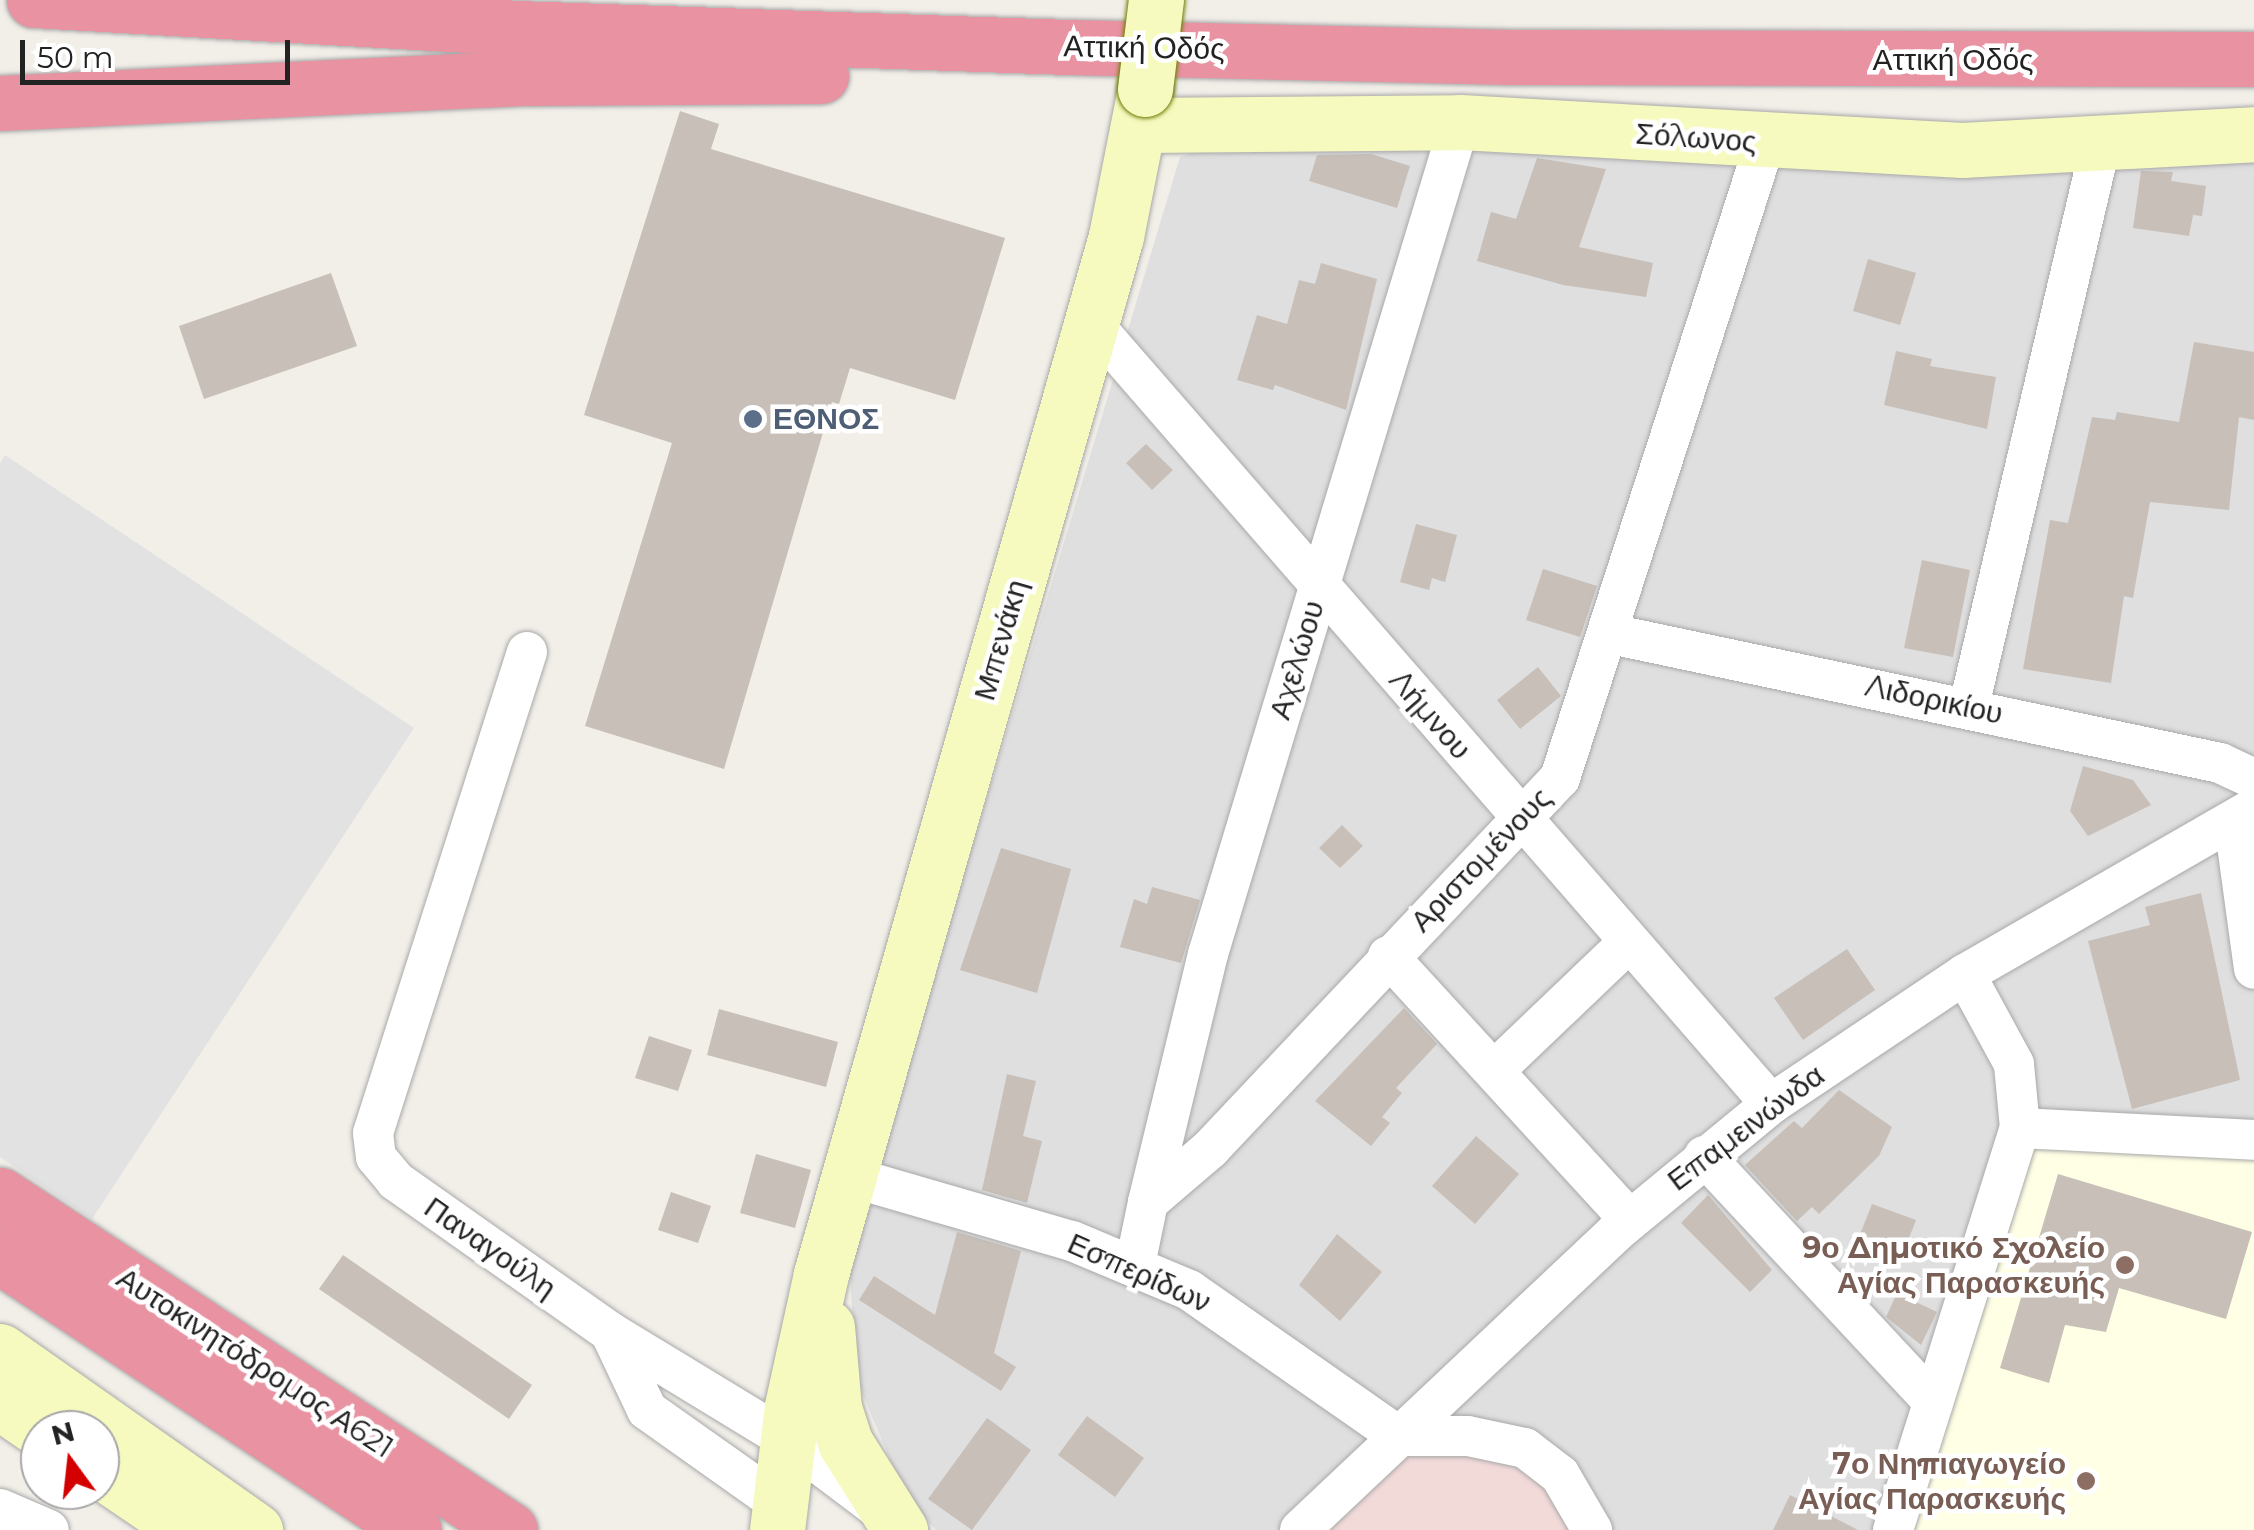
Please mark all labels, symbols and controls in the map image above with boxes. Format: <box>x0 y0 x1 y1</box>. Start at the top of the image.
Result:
scale bar <box>25 20 295 82</box>
street label: Αττική Οδός <box>1063 29 1225 67</box>
text: 50 m <box>37 39 114 76</box>
street label: Αττική Οδός <box>1872 42 2034 78</box>
street label: Σόλωνος <box>1634 116 1758 160</box>
place label: ΕΘΝΟΣ <box>773 401 879 437</box>
marker: ΕΘΝΟΣ <box>742 408 764 430</box>
street label: Μπενάκη <box>967 575 1035 705</box>
street label: Αχελώου <box>1262 596 1332 724</box>
street label: Λήμνου <box>1382 663 1478 767</box>
street label: Λιδορικίου <box>1862 668 2006 732</box>
street label: Αριστομένους <box>1403 780 1559 940</box>
street label: Επαμεινώνδα <box>1661 1057 1831 1199</box>
street label: Παναγούλη <box>417 1190 563 1306</box>
street label: Εσπερίδων <box>1062 1226 1216 1320</box>
place label: 9ο Δημοτικό Σχολείο Αγίας Παρασκευής <box>1802 1230 2105 1300</box>
marker: 9ο Δημοτικό Σχολείο Αγίας Παρασκευής <box>2114 1254 2136 1276</box>
street label: Αυτοκινητόδρομος Α621 <box>110 1260 400 1466</box>
north arrow <box>20 1410 120 1510</box>
text: N <box>47 1414 78 1452</box>
place label: 7ο Νηπιαγωγείο Αγίας Παρασκευής <box>1798 1446 2066 1516</box>
marker: 7ο Νηπιαγωγείο Αγίας Παρασκευής <box>2075 1470 2097 1492</box>

